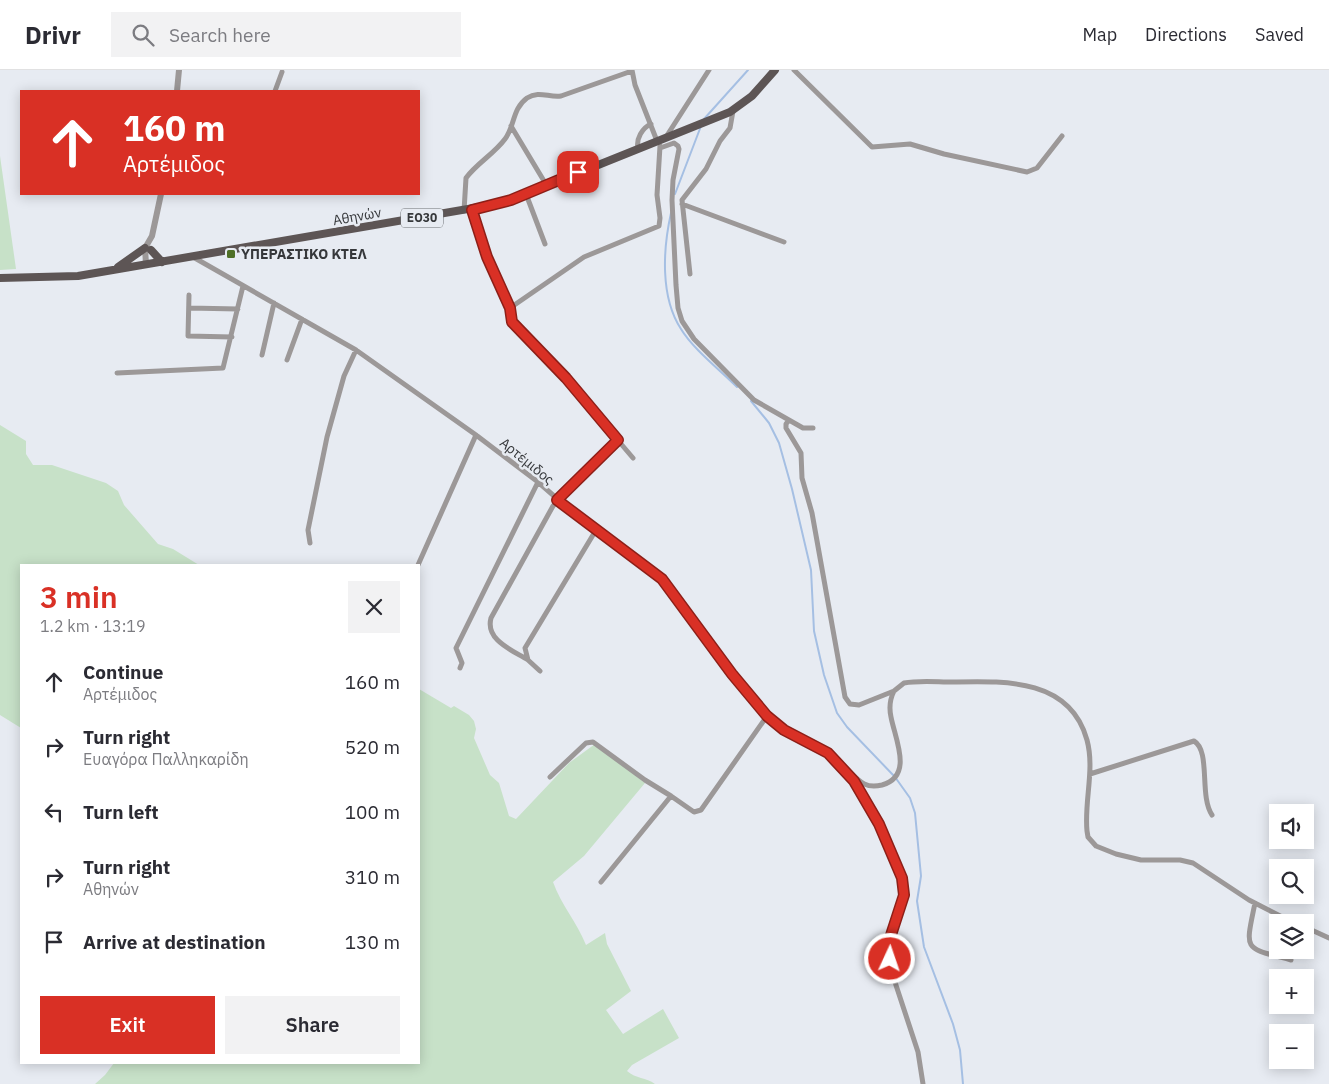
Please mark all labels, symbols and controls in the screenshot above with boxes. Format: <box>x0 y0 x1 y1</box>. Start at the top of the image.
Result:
search box <box>111 12 461 57</box>
text: Drivr <box>25 19 81 51</box>
icon: search <box>129 21 157 49</box>
text: Search here <box>169 23 271 47</box>
text: Map <box>1082 23 1117 46</box>
text: Directions <box>1145 23 1227 46</box>
text: Saved <box>1255 23 1304 46</box>
text: 160 m <box>123 105 226 151</box>
icon: ahead <box>40 110 105 175</box>
text: Αρτέμιδος <box>123 149 225 178</box>
pin <box>557 151 599 193</box>
icon: arrive <box>564 158 592 186</box>
street label: Αθηνών <box>331 203 383 229</box>
road number: ΕΟ30 <box>401 208 443 228</box>
place label: ΥΠΕΡΑΣΤΙΚΟ ΚΤΕΛ <box>241 245 368 263</box>
marker: ΥΠΕΡΑΣΤΙΚΟ ΚΤΕΛ <box>225 248 237 260</box>
street label: Αρτέμιδος <box>496 434 558 489</box>
text: 3 min <box>40 577 118 616</box>
button: close <box>348 581 400 633</box>
text: 1.2 km · 13:19 <box>40 616 146 636</box>
text: Continue <box>83 660 163 684</box>
icon: ahead <box>40 668 68 696</box>
text: 160 m <box>345 670 400 694</box>
text: Αρτέμιδος <box>83 684 157 704</box>
text: Turn right <box>83 725 170 749</box>
icon: right <box>40 733 68 761</box>
text: 520 m <box>345 735 400 759</box>
text: Ευαγόρα Παλληκαρίδη <box>83 749 249 769</box>
icon: left <box>40 798 68 826</box>
text: Turn left <box>83 800 159 824</box>
text: 100 m <box>345 800 400 824</box>
map controls <box>1269 804 1314 1069</box>
button: sound <box>1269 804 1314 849</box>
text: Turn right <box>83 855 170 879</box>
button: search <box>1269 859 1314 904</box>
icon: right <box>40 863 68 891</box>
text: 310 m <box>345 865 400 889</box>
text: Αθηνών <box>83 879 139 899</box>
button: layers <box>1269 914 1314 959</box>
icon: arrive <box>40 928 68 956</box>
text: Arrive at destination <box>83 930 266 954</box>
text: 130 m <box>345 930 400 954</box>
position arrow <box>863 932 915 984</box>
button: + <box>1269 969 1314 1014</box>
button: Exit <box>40 996 215 1054</box>
button: Share <box>225 996 400 1054</box>
button: − <box>1269 1024 1314 1069</box>

